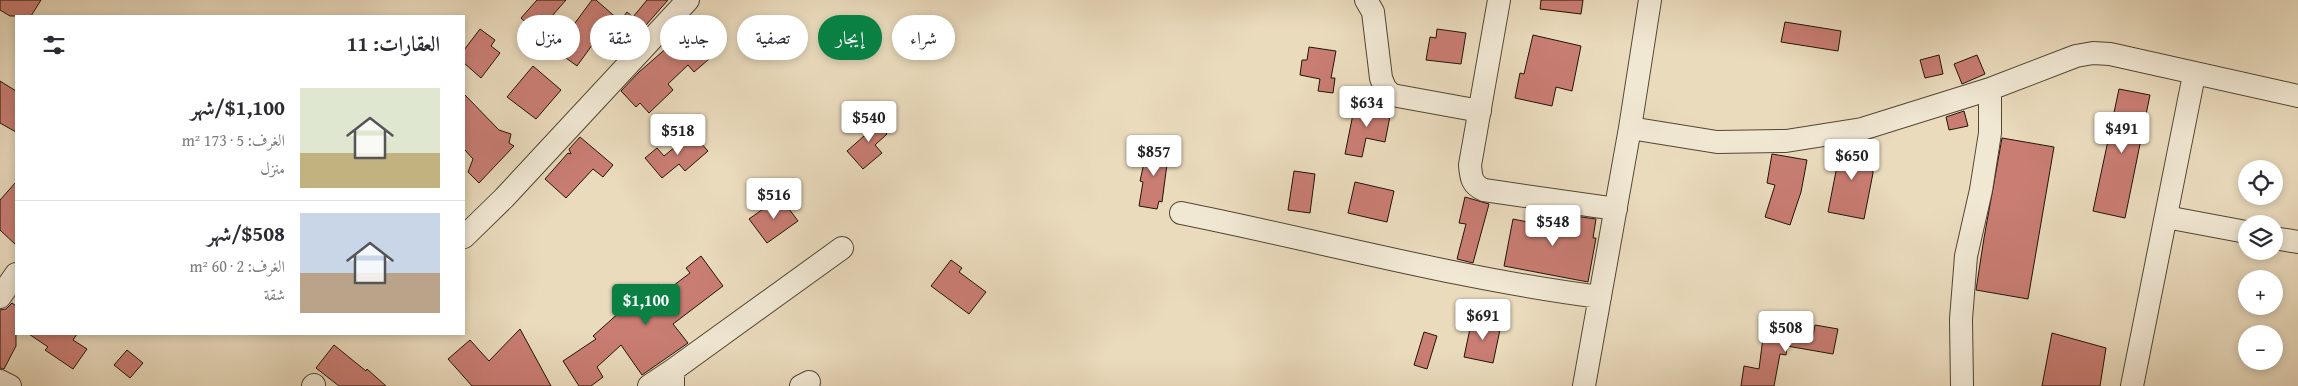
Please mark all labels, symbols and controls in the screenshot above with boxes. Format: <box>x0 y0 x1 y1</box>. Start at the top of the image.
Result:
chip: منزل <box>517 15 580 60</box>
chip: شقة <box>590 15 650 60</box>
chip: جديد <box>660 15 727 60</box>
chip: تصفية <box>737 15 808 60</box>
chip: إيجار <box>818 15 882 60</box>
chip: شراء <box>892 15 955 60</box>
text: العقارات: 11 <box>347 28 440 59</box>
icon: filters <box>40 31 68 59</box>
pin: $634 <box>1337 86 1397 128</box>
text: $634 <box>1350 90 1384 114</box>
text: $1,100/شهر <box>191 92 285 123</box>
pin: $540 <box>839 100 899 143</box>
text: $540 <box>852 105 886 129</box>
icon: home <box>340 108 400 168</box>
pin: $491 <box>2092 112 2152 154</box>
pin: $518 <box>648 114 708 156</box>
text: $491 <box>2105 116 2139 140</box>
text: $518 <box>661 118 695 142</box>
text: الغرف: 5 · 173 m² <box>182 128 285 152</box>
pin: $857 <box>1124 134 1184 177</box>
pin: $650 <box>1822 138 1882 181</box>
text: $857 <box>1137 139 1171 163</box>
text: $650 <box>1835 143 1869 167</box>
text: منزل <box>260 156 285 180</box>
map controls <box>2238 160 2283 370</box>
button: locate <box>2238 160 2283 205</box>
pin: $516 <box>744 178 804 220</box>
text: $516 <box>757 182 791 206</box>
pin: $548 <box>1523 204 1583 247</box>
text: $548 <box>1536 209 1570 233</box>
button: layers <box>2238 215 2283 260</box>
text: $508/شهر <box>207 218 285 249</box>
icon: home <box>340 233 400 293</box>
text: الغرف: 2 · 60 m² <box>189 254 285 278</box>
button: + <box>2238 270 2283 315</box>
text: شقة <box>264 282 285 306</box>
pin: $1,100 <box>605 284 687 326</box>
text: $1,100 <box>623 288 669 312</box>
pin: $691 <box>1453 298 1513 341</box>
text: $691 <box>1466 303 1500 327</box>
pin: $508 <box>1756 310 1816 353</box>
text: $508 <box>1769 315 1803 339</box>
button: − <box>2238 325 2283 370</box>

